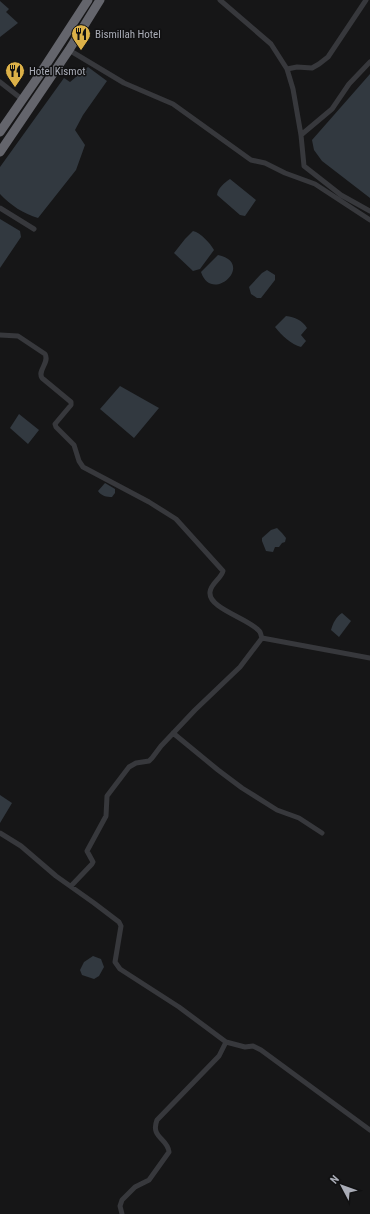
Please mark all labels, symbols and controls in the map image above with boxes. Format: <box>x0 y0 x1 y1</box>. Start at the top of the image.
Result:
restaurant icon: Bismillah Hotel <box>70 23 92 51</box>
place label: Bismillah Hotel <box>95 28 161 41</box>
restaurant icon: Hotel Kismot <box>4 60 26 88</box>
place label: Hotel Kismot <box>29 65 85 78</box>
north arrow <box>322 1166 362 1206</box>
text: N <box>328 1173 342 1187</box>

